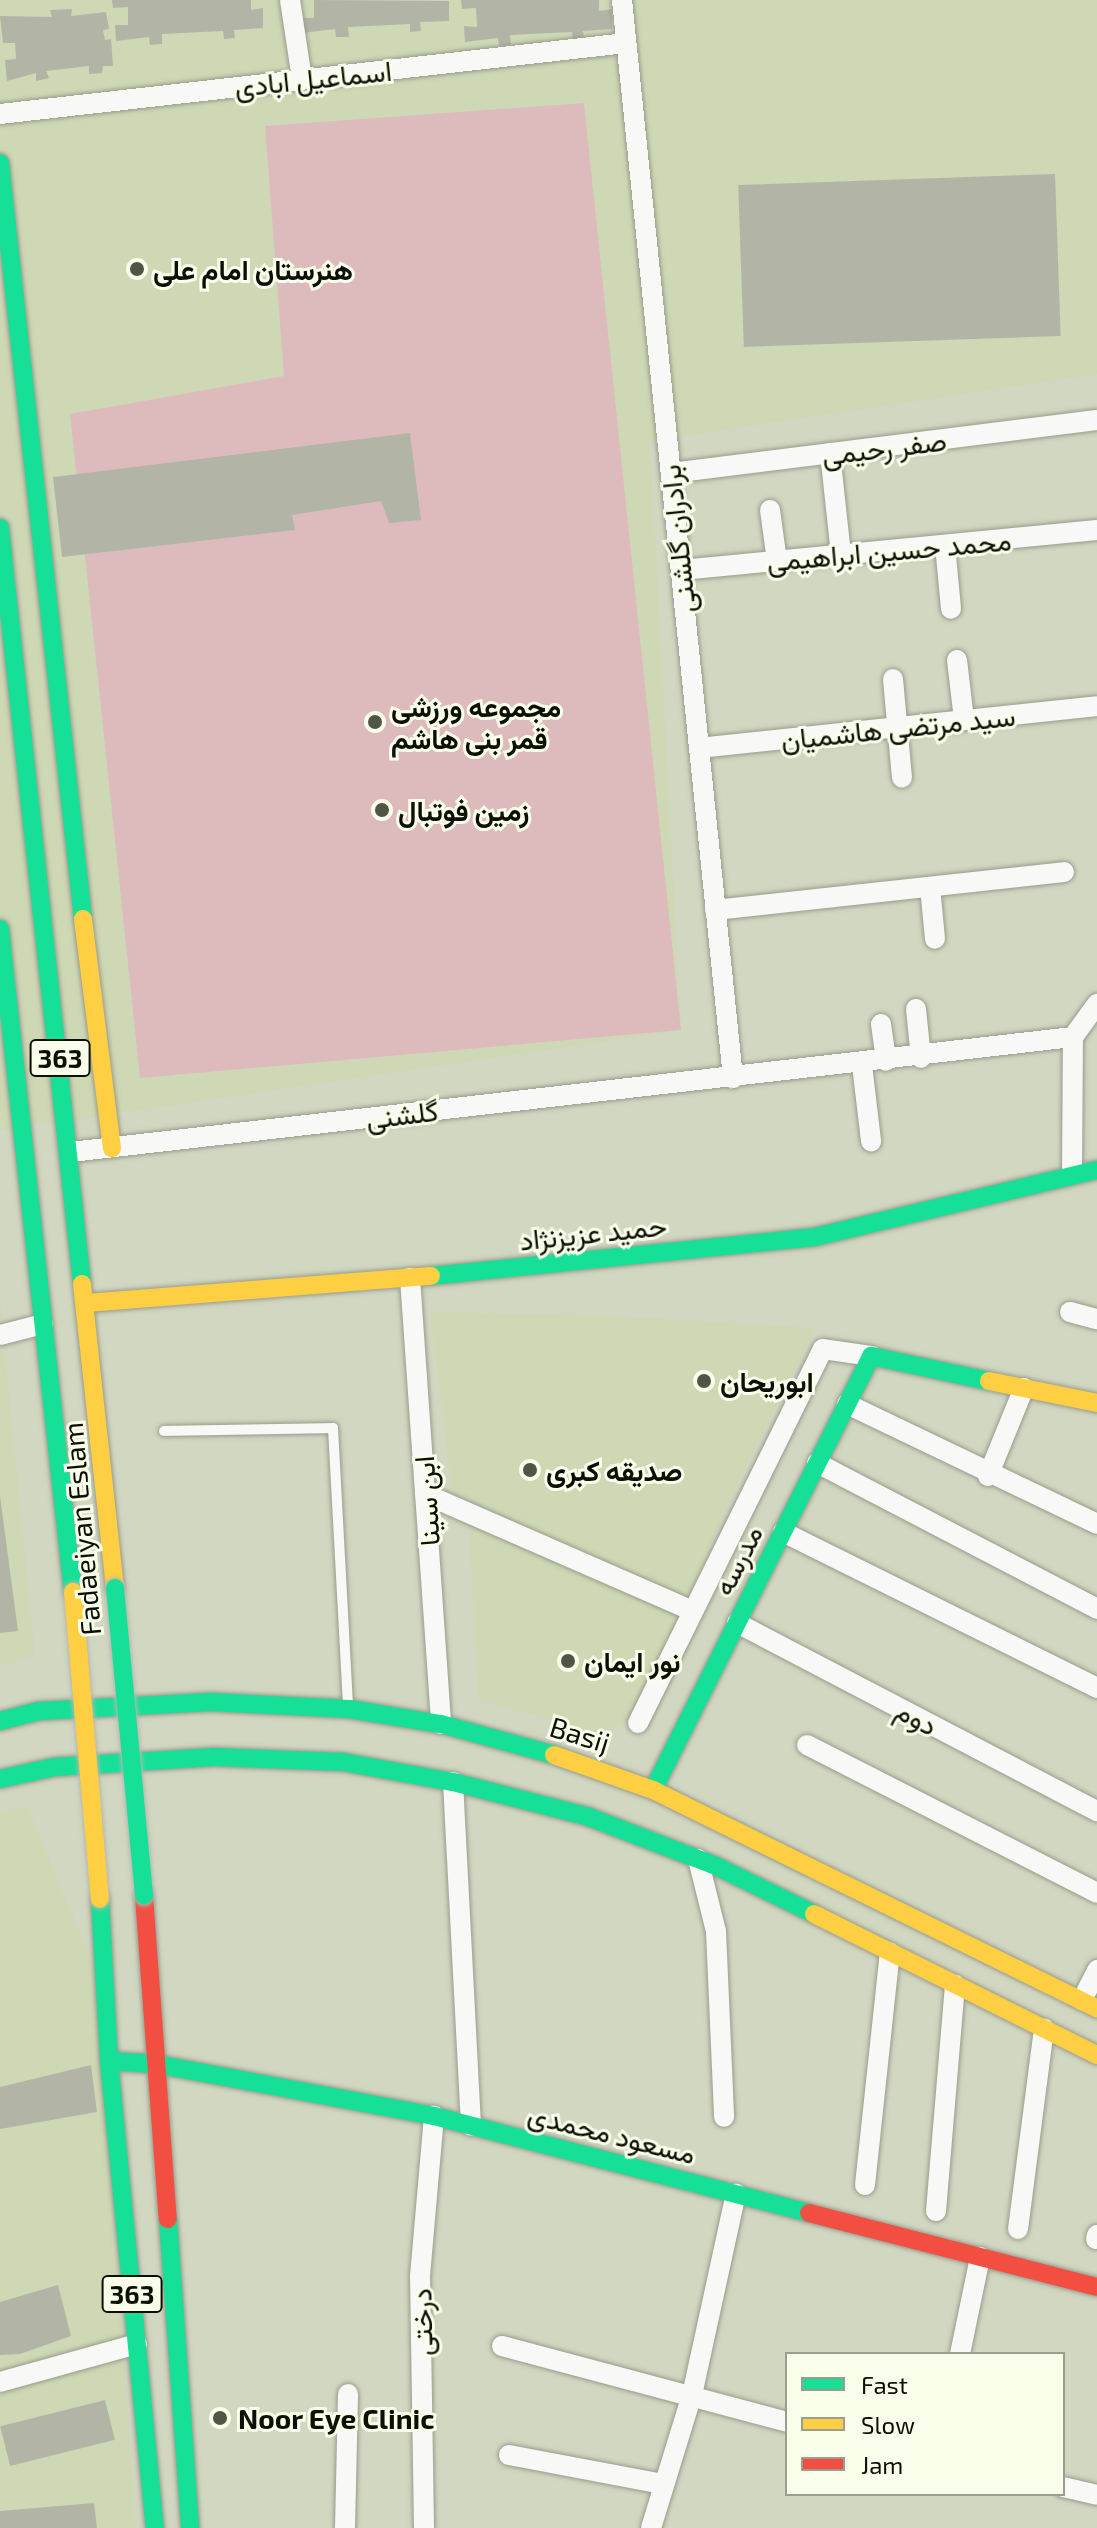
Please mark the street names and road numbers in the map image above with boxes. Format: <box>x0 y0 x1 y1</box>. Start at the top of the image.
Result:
street label: اسماعیل ابادی <box>233 53 393 103</box>
street label: صفر رحیمی <box>820 423 948 471</box>
street label: برادران گلشنی <box>653 463 701 615</box>
street label: محمد حسین ابراهیمی <box>765 523 1013 577</box>
street label: سید مرتضی هاشمیان <box>779 698 1017 756</box>
road number: 363 <box>28 1036 92 1080</box>
street label: گلشنی <box>364 1093 440 1135</box>
street label: حمید عزیزنژاد <box>518 1208 668 1256</box>
street label: Fadaeiyan Eslam <box>55 1421 107 1637</box>
street label: ابن سینا <box>406 1455 446 1547</box>
street label: مدرسه <box>705 1519 769 1601</box>
street label: دوم <box>890 1692 944 1742</box>
street label: Basij <box>546 1709 614 1759</box>
street label: مسعود محمدی <box>525 2096 699 2170</box>
road number: 363 <box>100 2272 164 2316</box>
street label: درختی <box>404 2288 438 2356</box>

